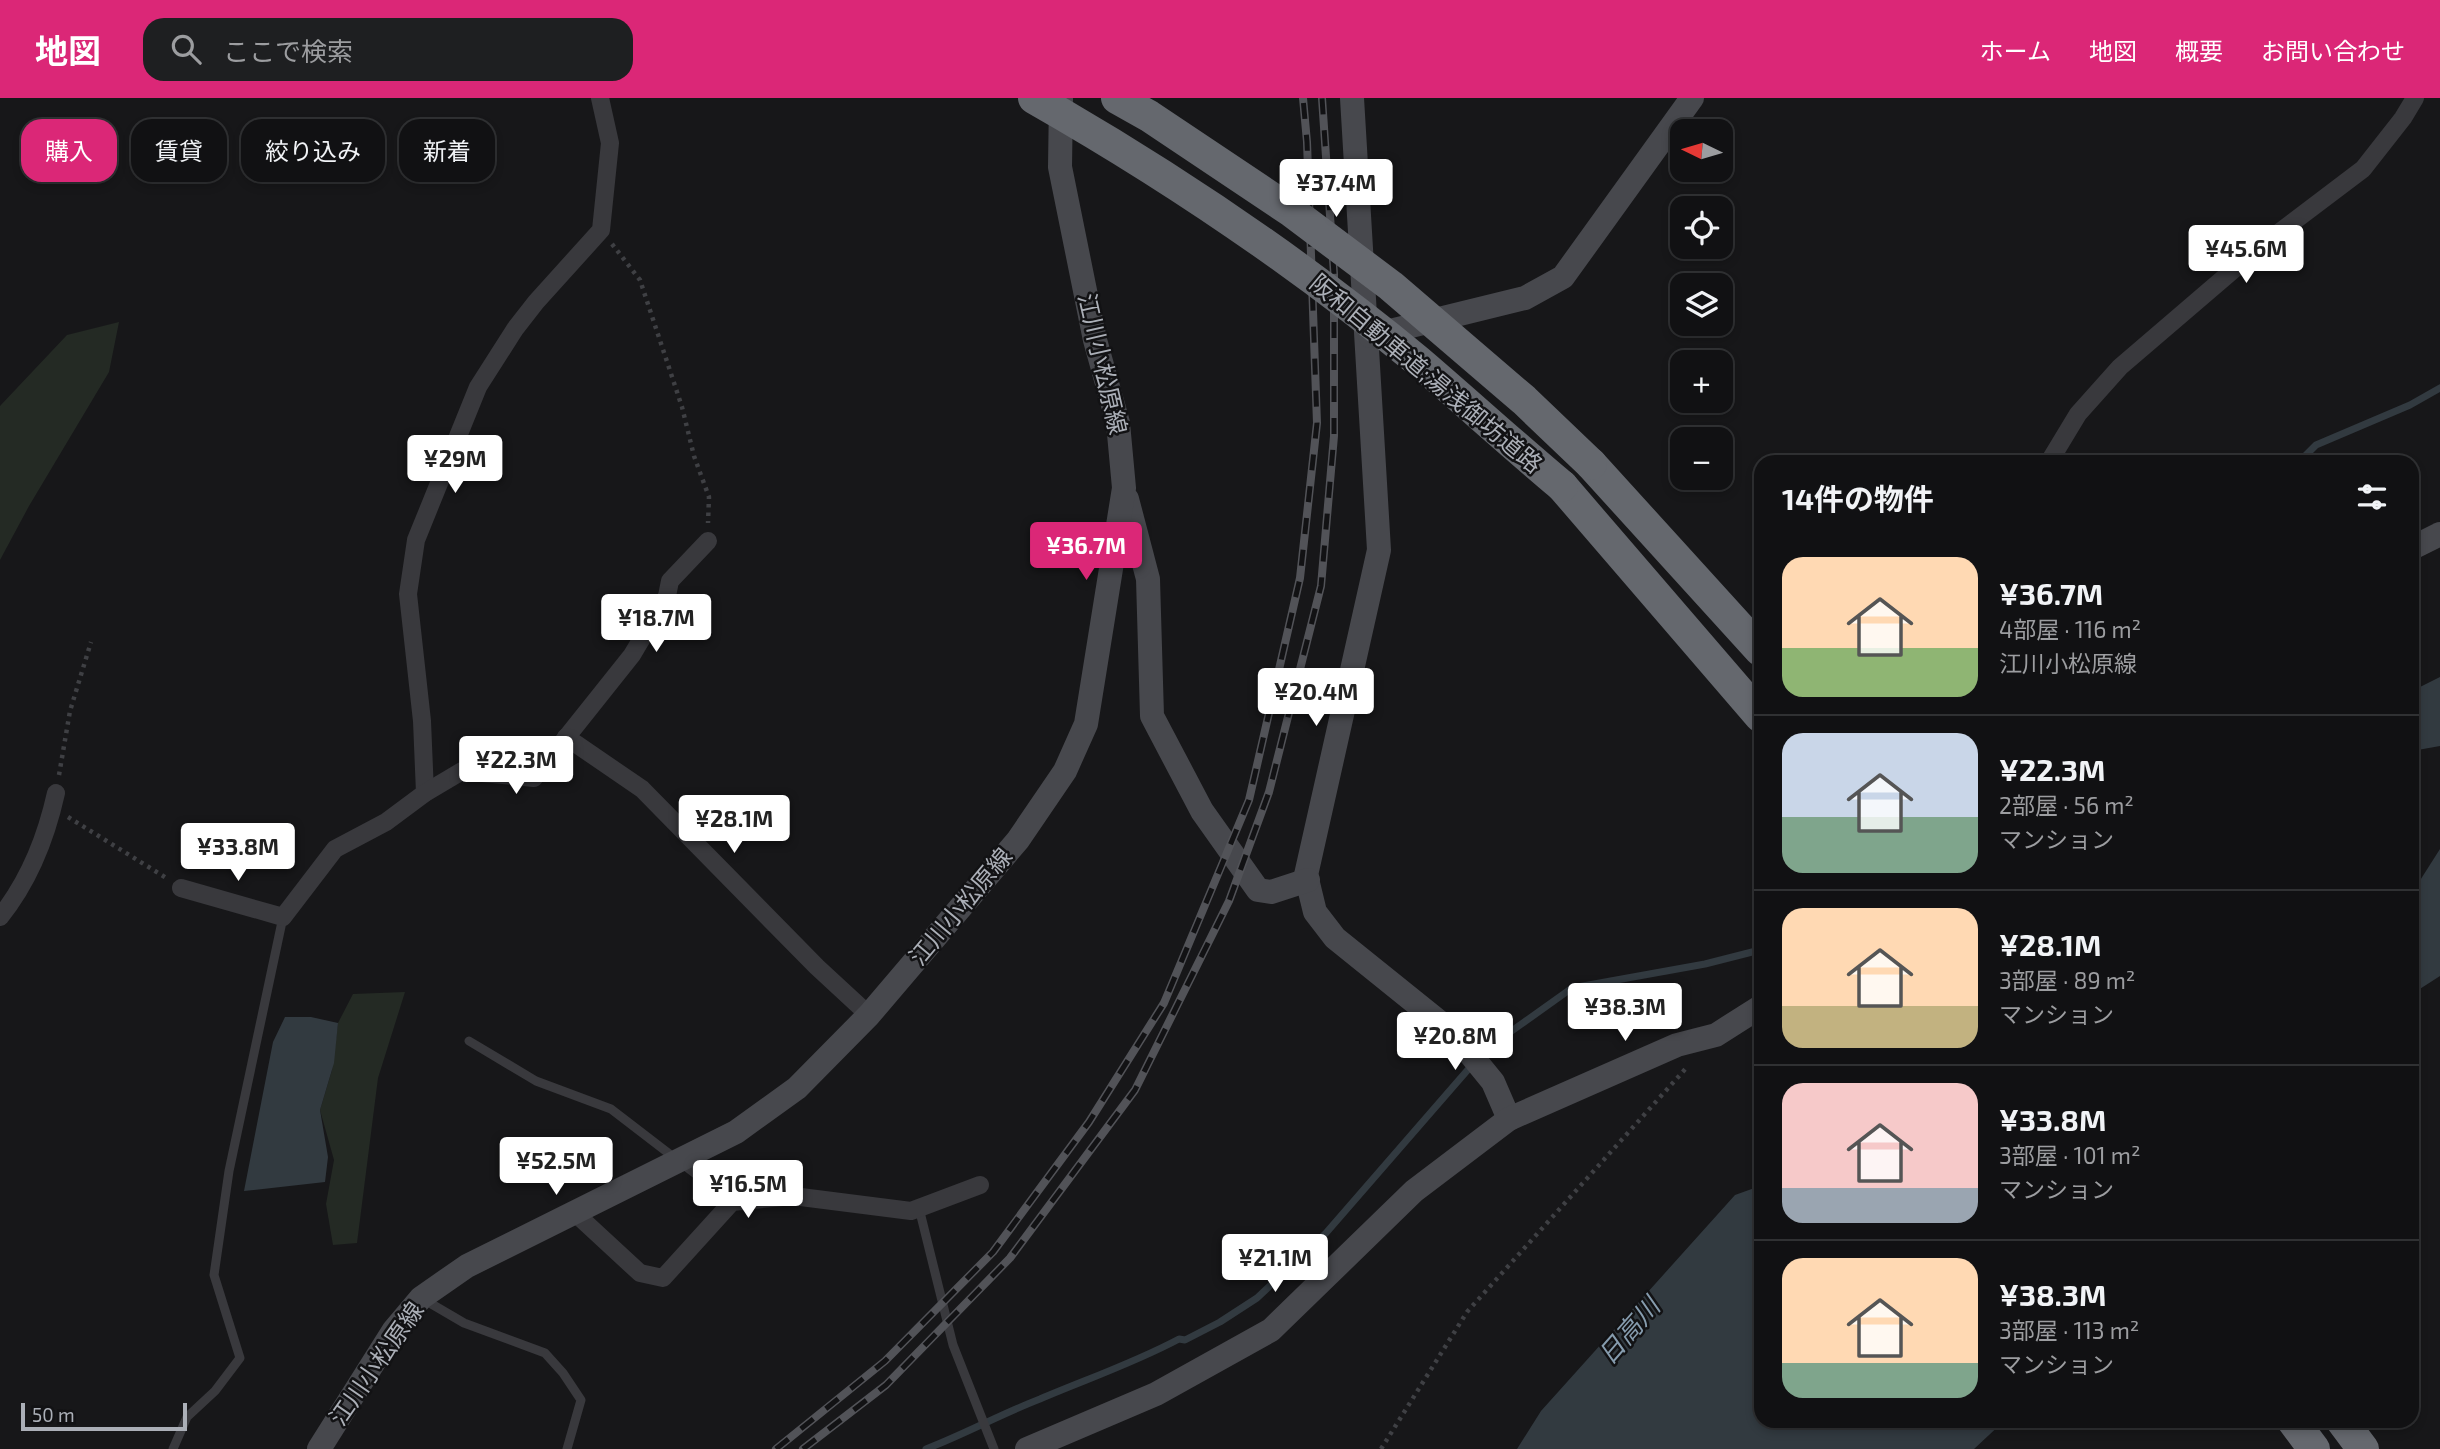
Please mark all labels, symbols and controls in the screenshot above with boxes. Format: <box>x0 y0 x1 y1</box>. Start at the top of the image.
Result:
search box <box>143 18 633 81</box>
text: 地図 <box>35 30 101 70</box>
icon: search <box>167 30 205 68</box>
text: ここで検索 <box>223 35 353 66</box>
text: ホーム <box>1980 36 2051 65</box>
text: 地図 <box>2089 36 2137 65</box>
text: 概要 <box>2175 36 2223 65</box>
text: お問い合わせ <box>2261 36 2405 65</box>
chip: 購入 <box>21 119 117 182</box>
chip: 賃貸 <box>131 119 227 182</box>
chip: 絞り込み <box>241 119 385 182</box>
chip: 新着 <box>399 119 495 182</box>
north arrow <box>1670 119 1732 182</box>
map controls <box>1670 119 1733 490</box>
pin: ¥37.4M <box>1279 159 1393 219</box>
text: ¥37.4M <box>1296 168 1376 196</box>
button: locate <box>1670 196 1733 259</box>
pin: ¥45.6M <box>2189 226 2303 285</box>
text: ¥45.6M <box>2205 234 2287 262</box>
street label: 阪和自動車道;湯浅御坊道路 <box>1305 267 1549 478</box>
button: layers <box>1670 273 1733 336</box>
street label: 江川小松原線 <box>1073 290 1134 437</box>
button: + <box>1670 350 1733 413</box>
button: − <box>1670 427 1733 490</box>
pin: ¥29M <box>414 436 496 495</box>
text: ¥29M <box>423 444 487 472</box>
icon: filters <box>2353 478 2391 516</box>
text: 14件の物件 <box>1782 480 1934 516</box>
pin: ¥36.7M <box>1029 522 1143 582</box>
text: ¥36.7M <box>1046 531 1126 559</box>
text: ¥36.7M <box>1999 575 2103 611</box>
icon: home <box>1838 585 1922 669</box>
pin: ¥18.7M <box>599 594 713 654</box>
text: ¥18.7M <box>617 603 695 631</box>
text: 4部屋 · 116 m² <box>1999 615 2141 643</box>
text: 江川小松原線 <box>1999 649 2137 677</box>
pin: ¥20.4M <box>1259 668 1373 728</box>
text: ¥20.4M <box>1274 677 1358 705</box>
pin: ¥22.3M <box>459 736 573 796</box>
text: ¥22.3M <box>475 745 557 773</box>
text: ¥22.3M <box>1999 751 2106 787</box>
icon: home <box>1838 761 1922 845</box>
text: 2部屋 · 56 m² <box>1999 791 2134 819</box>
pin: ¥28.1M <box>677 796 791 855</box>
text: ¥28.1M <box>695 804 773 832</box>
pin: ¥33.8M <box>181 824 295 883</box>
text: マンション <box>1999 825 2114 853</box>
text: ¥33.8M <box>197 832 279 860</box>
street label: 江川小松原線 <box>902 842 1017 971</box>
text: ¥28.1M <box>1999 926 2101 962</box>
icon: home <box>1838 936 1922 1020</box>
text: 3部屋 · 89 m² <box>1999 966 2135 994</box>
pin: ¥38.3M <box>1568 984 1682 1043</box>
text: ¥38.3M <box>1584 992 1666 1020</box>
text: マンション <box>1999 1000 2114 1028</box>
pin: ¥20.8M <box>1398 1012 1512 1072</box>
text: ¥20.8M <box>1413 1021 1497 1049</box>
text: ¥33.8M <box>1999 1101 2106 1137</box>
icon: home <box>1838 1111 1922 1195</box>
pin: ¥52.5M <box>499 1138 613 1197</box>
text: 3部屋 · 101 m² <box>1999 1141 2140 1169</box>
text: ¥52.5M <box>516 1146 596 1174</box>
pin: ¥16.5M <box>691 1160 805 1220</box>
text: ¥16.5M <box>709 1169 787 1197</box>
text: マンション <box>1999 1175 2114 1203</box>
pin: ¥21.1M <box>1218 1234 1332 1294</box>
text: ¥21.1M <box>1238 1243 1312 1271</box>
text: ¥38.3M <box>1999 1276 2106 1312</box>
icon: home <box>1838 1286 1922 1370</box>
water label: 日高川 <box>1591 1288 1667 1370</box>
street label: 江川小松原線 <box>323 1296 429 1430</box>
text: 3部屋 · 113 m² <box>1999 1316 2139 1344</box>
text: マンション <box>1999 1350 2114 1378</box>
scale bar <box>21 1400 187 1432</box>
text: 50 m <box>32 1403 75 1426</box>

